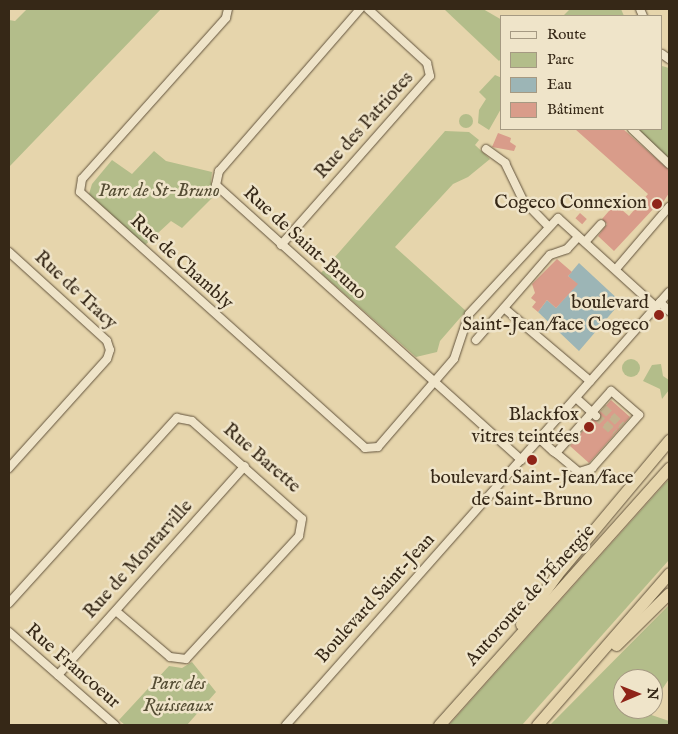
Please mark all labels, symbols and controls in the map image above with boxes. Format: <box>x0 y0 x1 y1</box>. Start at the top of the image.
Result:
legend <box>500 15 663 130</box>
text: Route <box>547 25 586 44</box>
text: Parc <box>547 50 574 69</box>
street label: Rue des Patriotes <box>311 68 419 184</box>
text: Eau <box>547 75 572 94</box>
text: Bâtiment <box>547 100 604 119</box>
park label: Parc de St-Bruno <box>98 181 220 203</box>
street label: Rue de Saint-Bruno <box>238 183 370 305</box>
place label: Cogeco Connexion <box>494 193 647 215</box>
marker: Cogeco Connexion <box>651 198 663 210</box>
street label: Rue de Chambly <box>125 211 237 315</box>
street label: Rue de Tracy <box>29 247 121 335</box>
place label: boulevard Saint-Jean/face Cogeco <box>462 293 649 337</box>
marker: boulevard Saint-Jean/face Cogeco <box>653 309 665 321</box>
place label: Blackfox vitres teintées <box>471 405 579 449</box>
street label: Rue Barette <box>218 419 304 499</box>
marker: Blackfox vitres teintées <box>583 421 595 433</box>
marker: boulevard Saint-Jean/face de Saint-Bruno <box>526 454 538 466</box>
place label: boulevard Saint-Jean/face de Saint-Bruno <box>430 468 634 512</box>
street label: Rue de Montarville <box>80 496 198 624</box>
street label: Autoroute de l'Énergie <box>462 521 600 671</box>
street label: Boulevard Saint-Jean <box>312 529 440 669</box>
street label: Rue Francoeur <box>20 620 124 714</box>
north arrow <box>613 669 663 719</box>
park label: Parc des Ruisseaux <box>143 674 213 718</box>
text: N <box>643 688 661 700</box>

